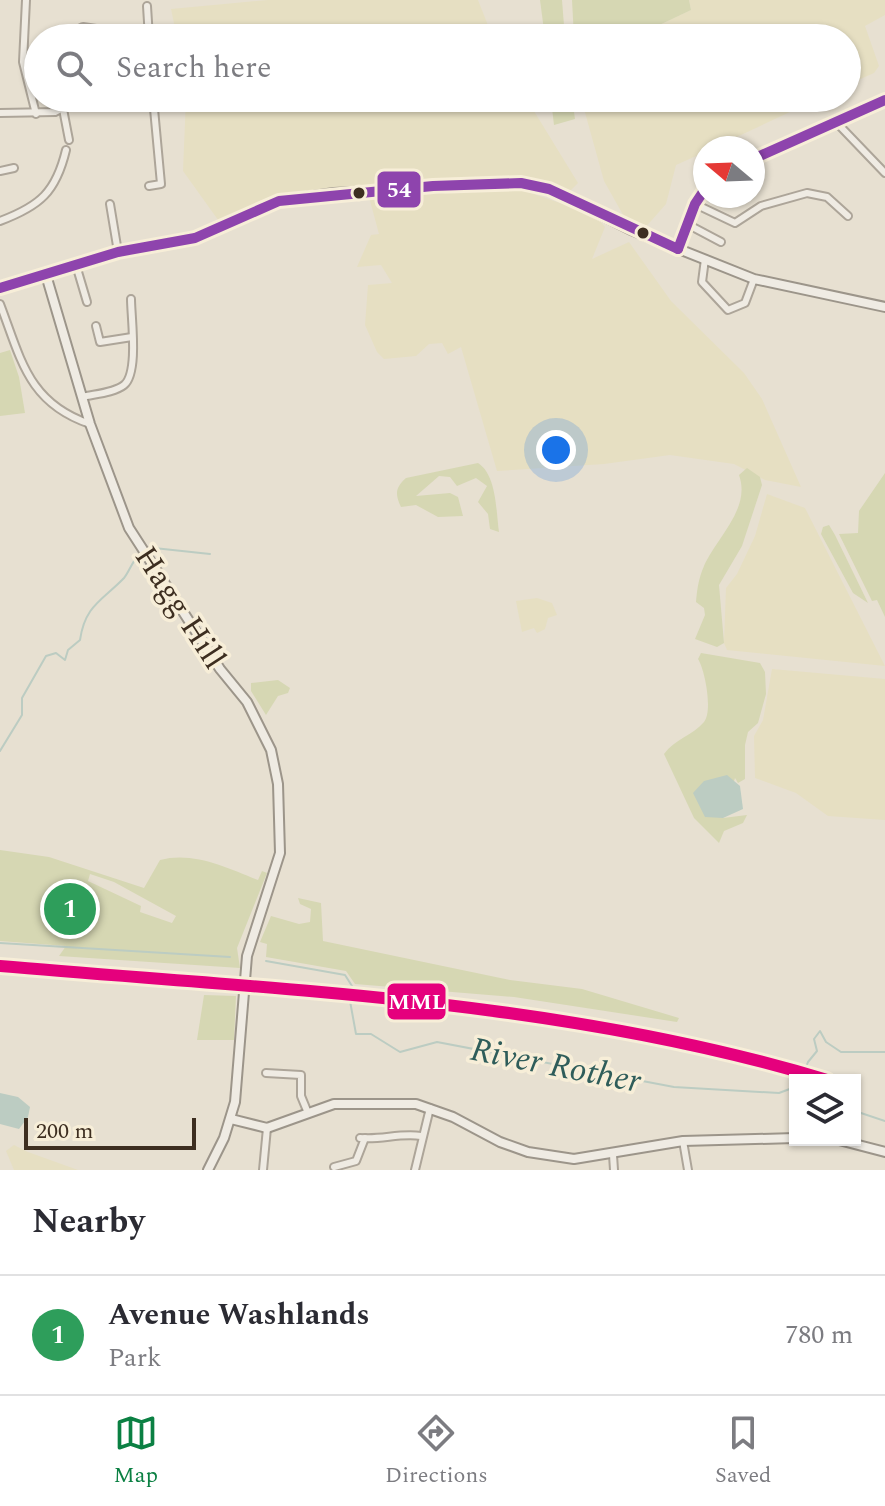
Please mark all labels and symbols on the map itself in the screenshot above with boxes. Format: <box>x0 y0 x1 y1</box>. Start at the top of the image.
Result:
north arrow <box>693 136 765 208</box>
line badge: 54 <box>376 170 422 209</box>
text: 54 <box>387 174 412 207</box>
unlabelled marker <box>351 185 367 201</box>
unlabelled marker <box>635 225 651 241</box>
your location <box>536 430 576 470</box>
street label: Hagg Hill <box>121 536 238 679</box>
pin: 1 <box>44 879 96 939</box>
line badge: MML <box>386 982 447 1021</box>
text: MML <box>388 986 446 1019</box>
water label: River Rother <box>466 1024 646 1108</box>
scale bar <box>24 1114 196 1150</box>

